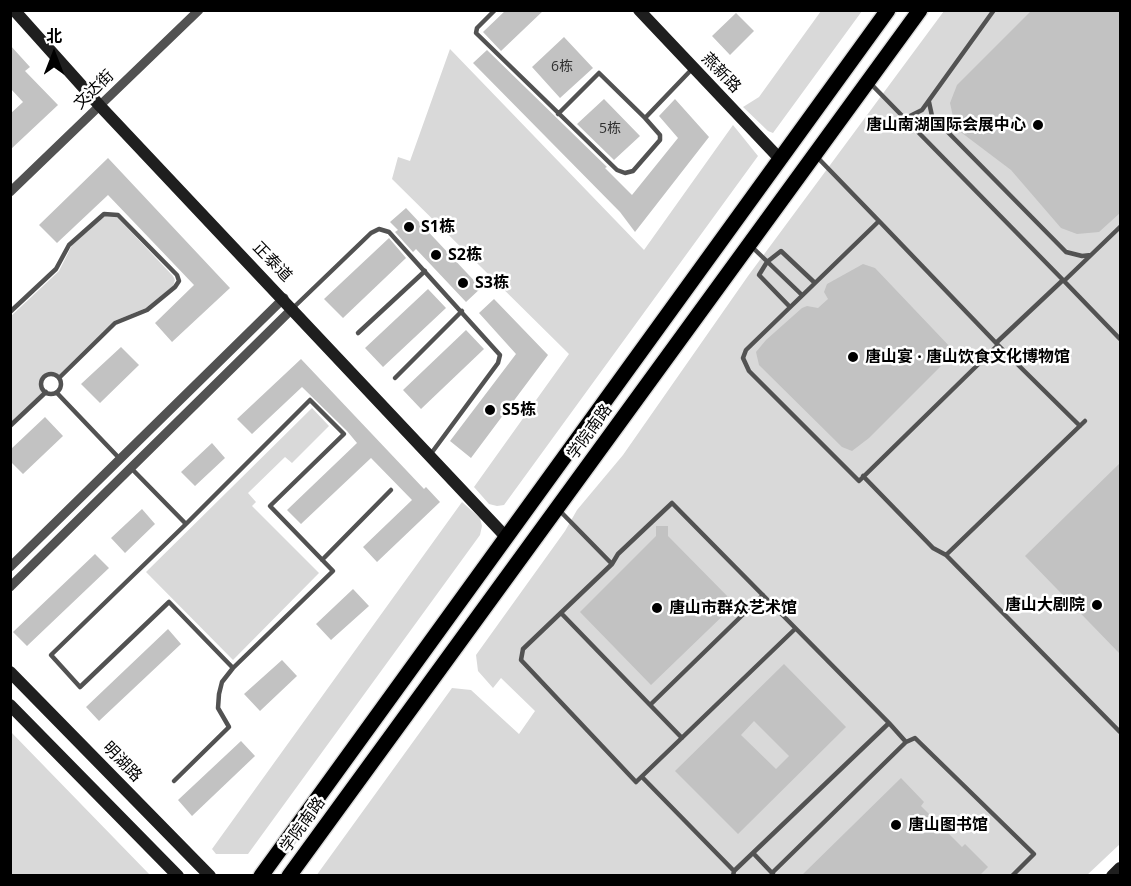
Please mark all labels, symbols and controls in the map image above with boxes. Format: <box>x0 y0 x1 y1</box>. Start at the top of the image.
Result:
north arrow <box>24 24 84 84</box>
text: 北 <box>46 25 62 47</box>
street label: 燕新路 <box>697 49 745 97</box>
house number: 6栋 <box>551 59 573 75</box>
street label: 文达街 <box>70 66 118 114</box>
place label: 唐山南湖国际会展中心 <box>866 115 1026 135</box>
marker: 唐山南湖国际会展中心 <box>1031 118 1045 132</box>
house number: 5栋 <box>599 121 621 137</box>
place label: S1栋 <box>421 217 455 237</box>
marker: S1栋 <box>402 220 416 234</box>
street label: 正泰道 <box>248 238 296 286</box>
place label: S2栋 <box>448 245 482 265</box>
marker: S2栋 <box>429 248 443 262</box>
place label: S3栋 <box>475 273 509 293</box>
marker: S3栋 <box>456 276 470 290</box>
place label: 唐山宴 · 唐山饮食文化博物馆 <box>865 347 1070 367</box>
marker: 唐山宴 · 唐山饮食文化博物馆 <box>846 350 860 364</box>
place label: S5栋 <box>502 400 536 420</box>
street label: 学院南路 <box>563 400 617 464</box>
marker: S5栋 <box>483 403 497 417</box>
place label: 唐山大剧院 <box>1005 595 1085 615</box>
place label: 唐山市群众艺术馆 <box>669 598 797 618</box>
marker: 唐山大剧院 <box>1090 598 1104 612</box>
marker: 唐山市群众艺术馆 <box>650 601 664 615</box>
street label: 明湖路 <box>98 738 146 786</box>
street label: 学院南路 <box>276 793 330 857</box>
place label: 唐山图书馆 <box>908 815 988 835</box>
marker: 唐山图书馆 <box>889 818 903 832</box>

